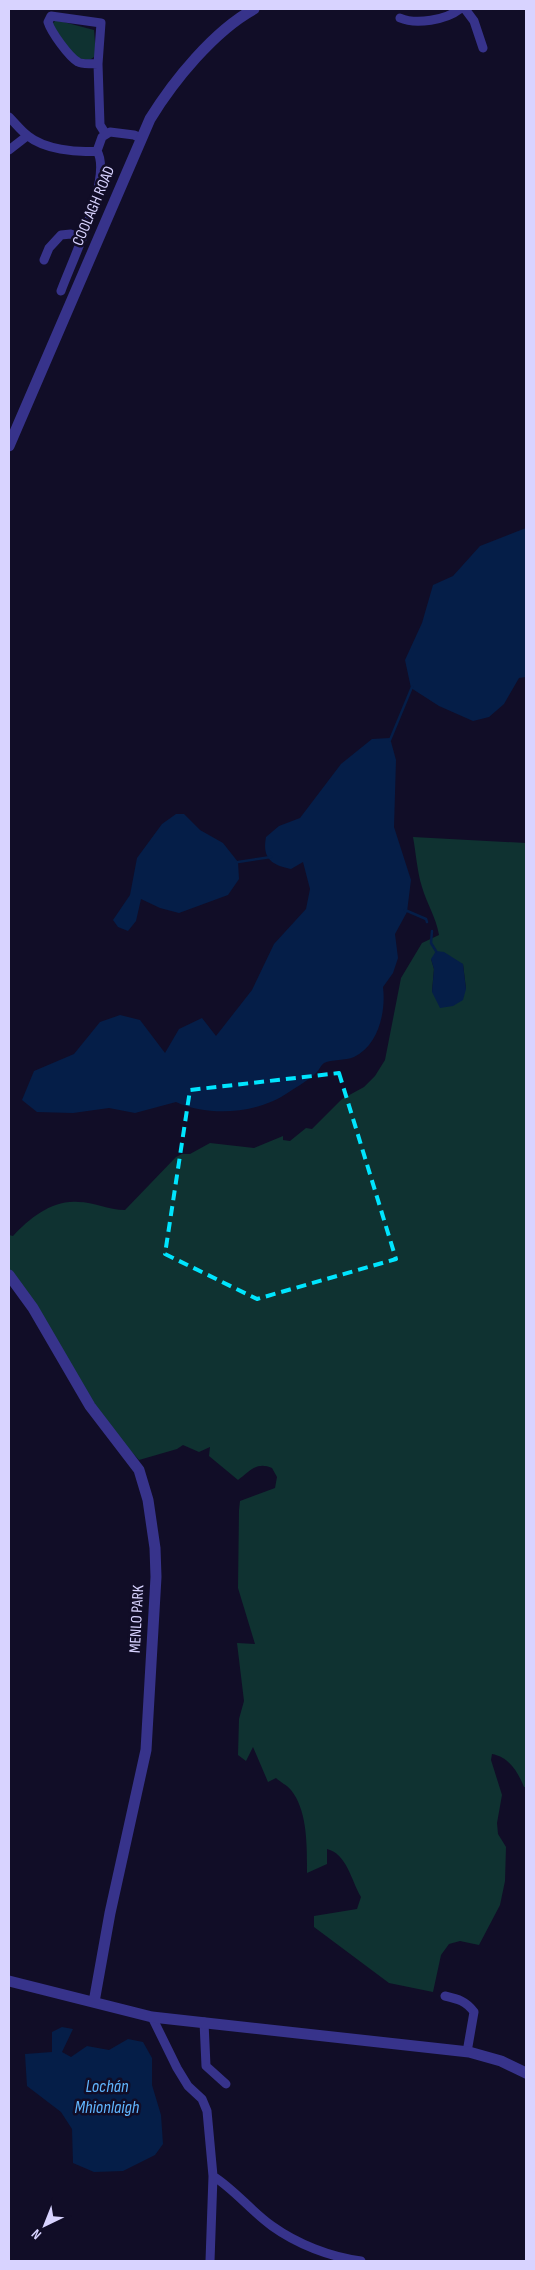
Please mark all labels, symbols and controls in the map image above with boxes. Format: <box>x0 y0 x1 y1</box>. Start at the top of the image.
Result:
street label: COOLAGH ROAD <box>69 163 119 249</box>
street label: MENLO PARK <box>126 1584 148 1654</box>
water label: Lochán Mhionlaigh <box>75 2076 140 2118</box>
north arrow <box>20 2200 70 2250</box>
text: N <box>28 2225 45 2243</box>

